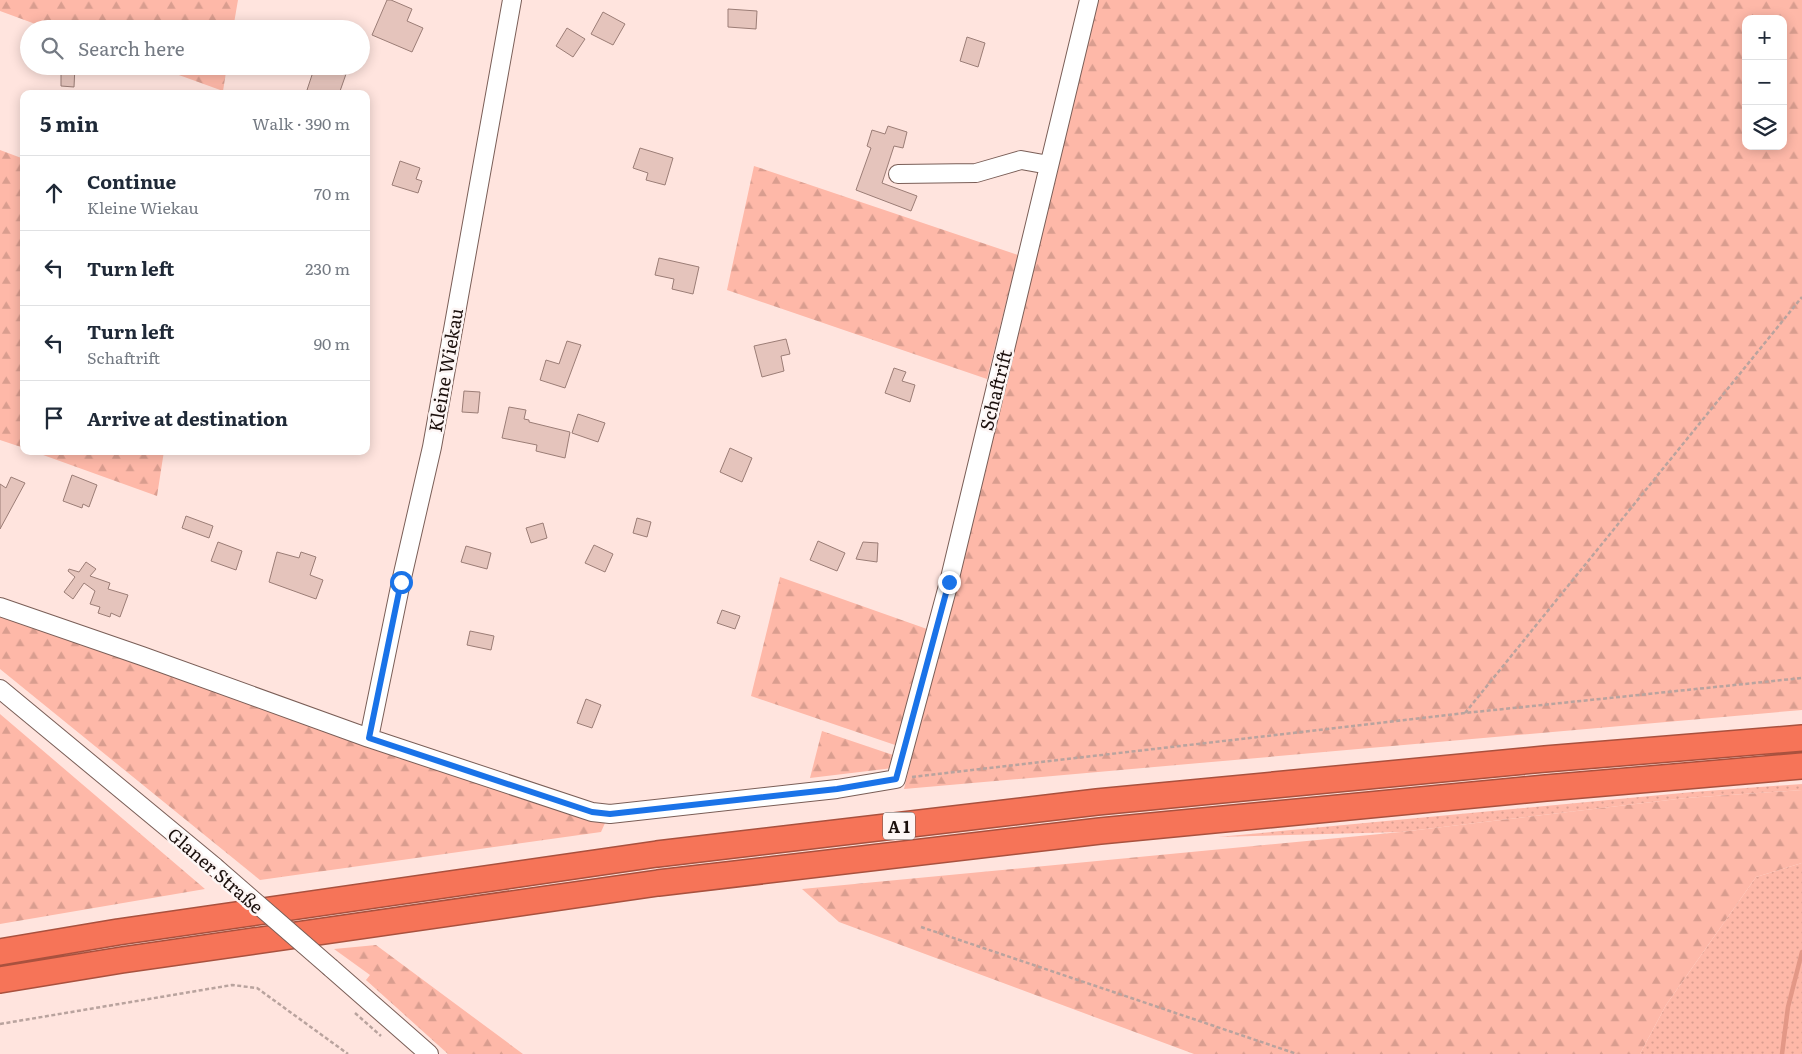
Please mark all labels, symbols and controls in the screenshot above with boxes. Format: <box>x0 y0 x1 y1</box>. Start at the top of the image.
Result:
map controls <box>1742 15 1787 150</box>
button: + <box>1742 15 1787 60</box>
search box <box>20 20 370 75</box>
icon: search <box>38 34 66 62</box>
text: Search here <box>78 34 185 62</box>
button: − <box>1742 60 1787 105</box>
button: layers <box>1742 105 1787 150</box>
text: 5 min <box>40 107 99 138</box>
text: Walk · 390 m <box>252 111 350 135</box>
text: Continue <box>87 167 176 195</box>
icon: ahead <box>40 179 68 207</box>
text: 70 m <box>314 181 350 205</box>
text: Kleine Wiekau <box>87 195 199 219</box>
icon: left <box>40 254 68 282</box>
text: Turn left <box>87 254 174 282</box>
text: 230 m <box>305 256 350 280</box>
street label: Kleine Wiekau <box>421 306 469 434</box>
text: Turn left <box>87 317 174 345</box>
icon: left <box>40 329 68 357</box>
text: 90 m <box>314 331 350 355</box>
text: Schaftrift <box>87 345 160 369</box>
street label: Schaftrift <box>972 346 1018 433</box>
icon: arrive <box>40 404 68 432</box>
text: Arrive at destination <box>87 404 288 432</box>
route start <box>390 571 413 594</box>
route end <box>938 571 961 594</box>
road number: A 1 <box>883 812 915 839</box>
street label: Glaner Straße <box>162 821 270 919</box>

